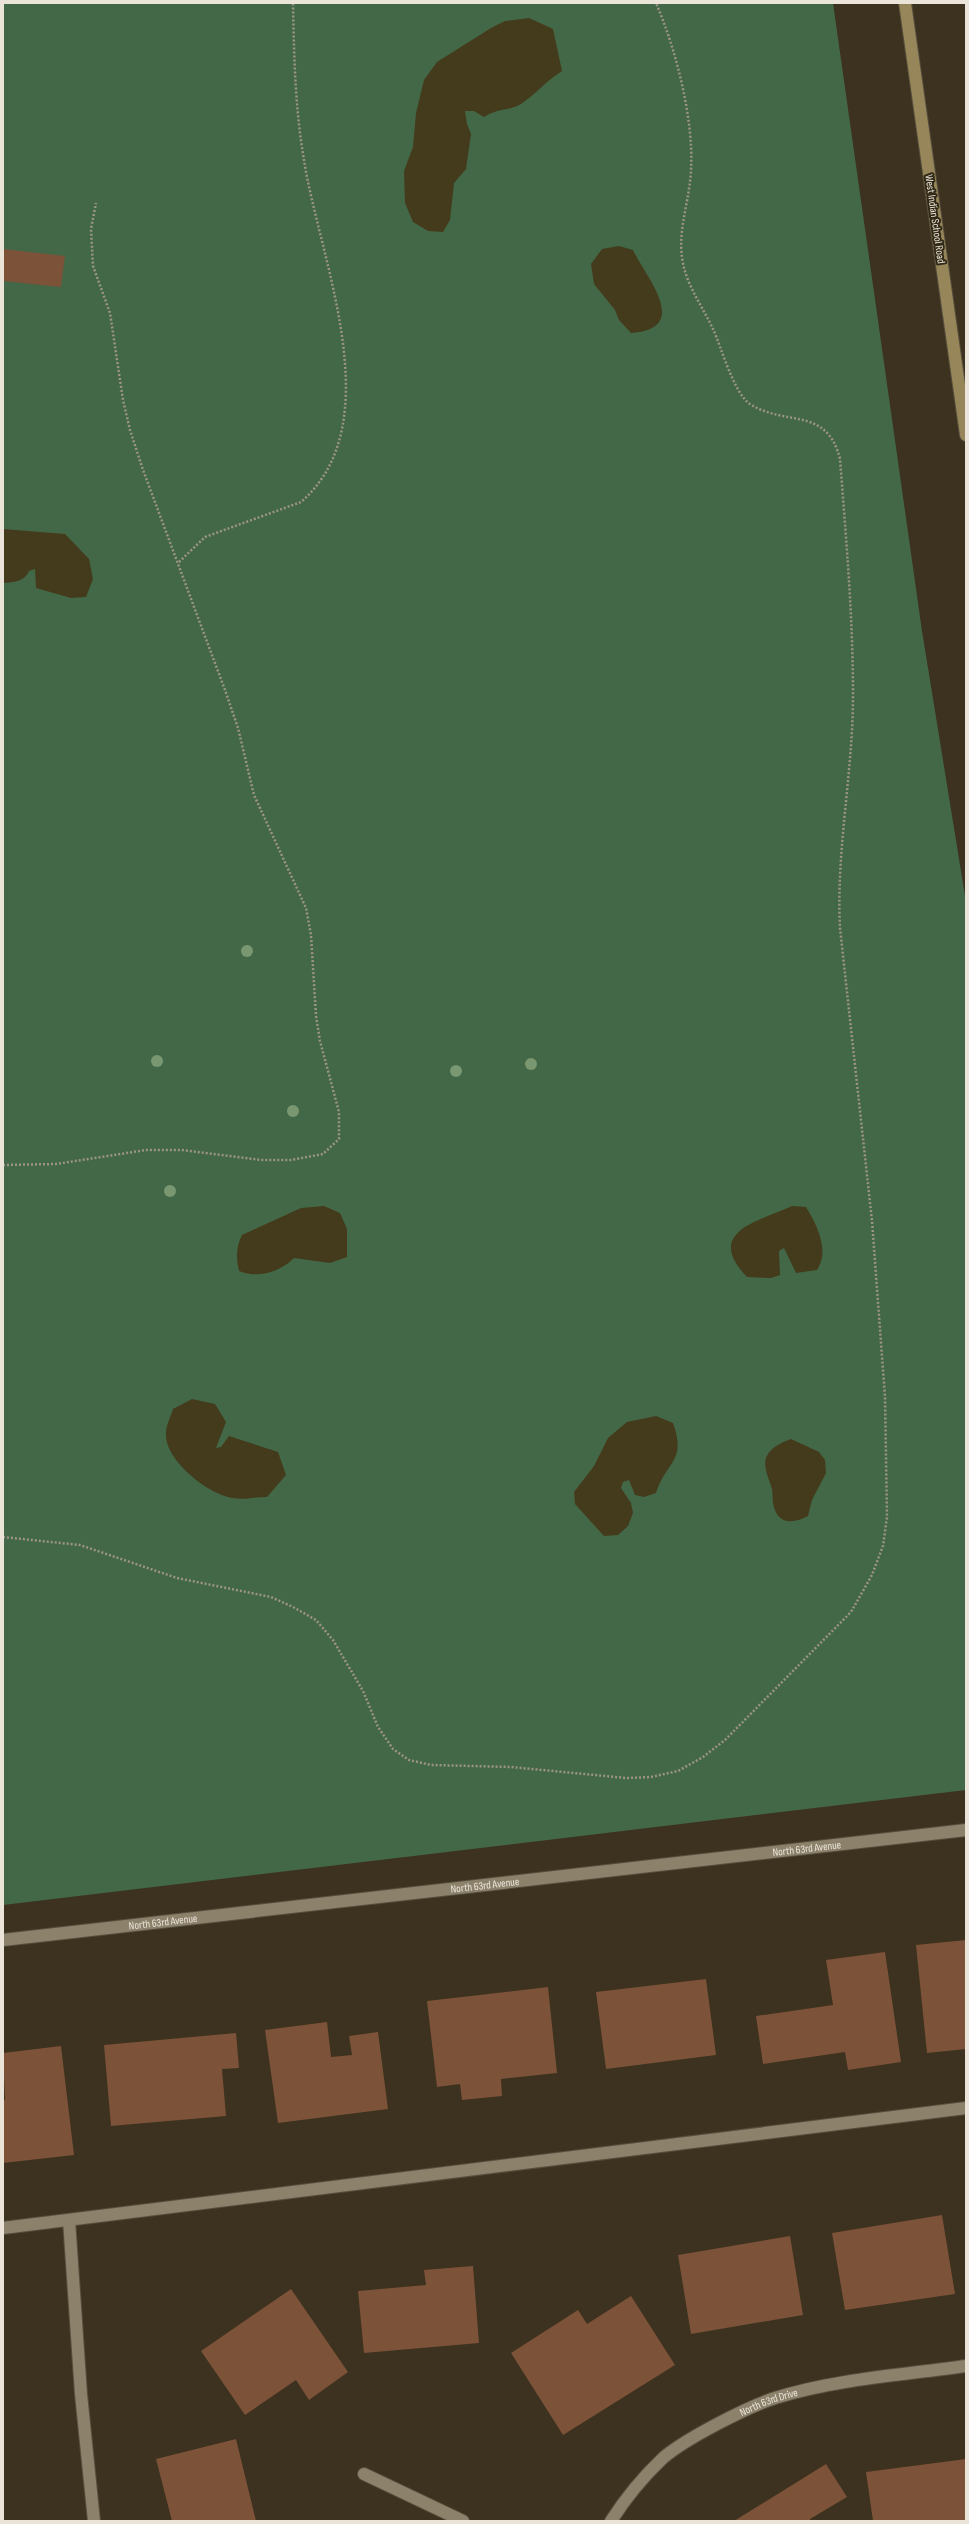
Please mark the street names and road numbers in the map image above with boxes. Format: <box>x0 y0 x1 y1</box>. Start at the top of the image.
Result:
street label: West Indian School Road <box>922 174 948 265</box>
street label: North 63rd Avenue <box>772 1838 842 1859</box>
street label: North 63rd Avenue <box>450 1875 520 1895</box>
street label: North 63rd Avenue <box>128 1911 198 1932</box>
street label: North 63rd Drive <box>737 2385 799 2418</box>

